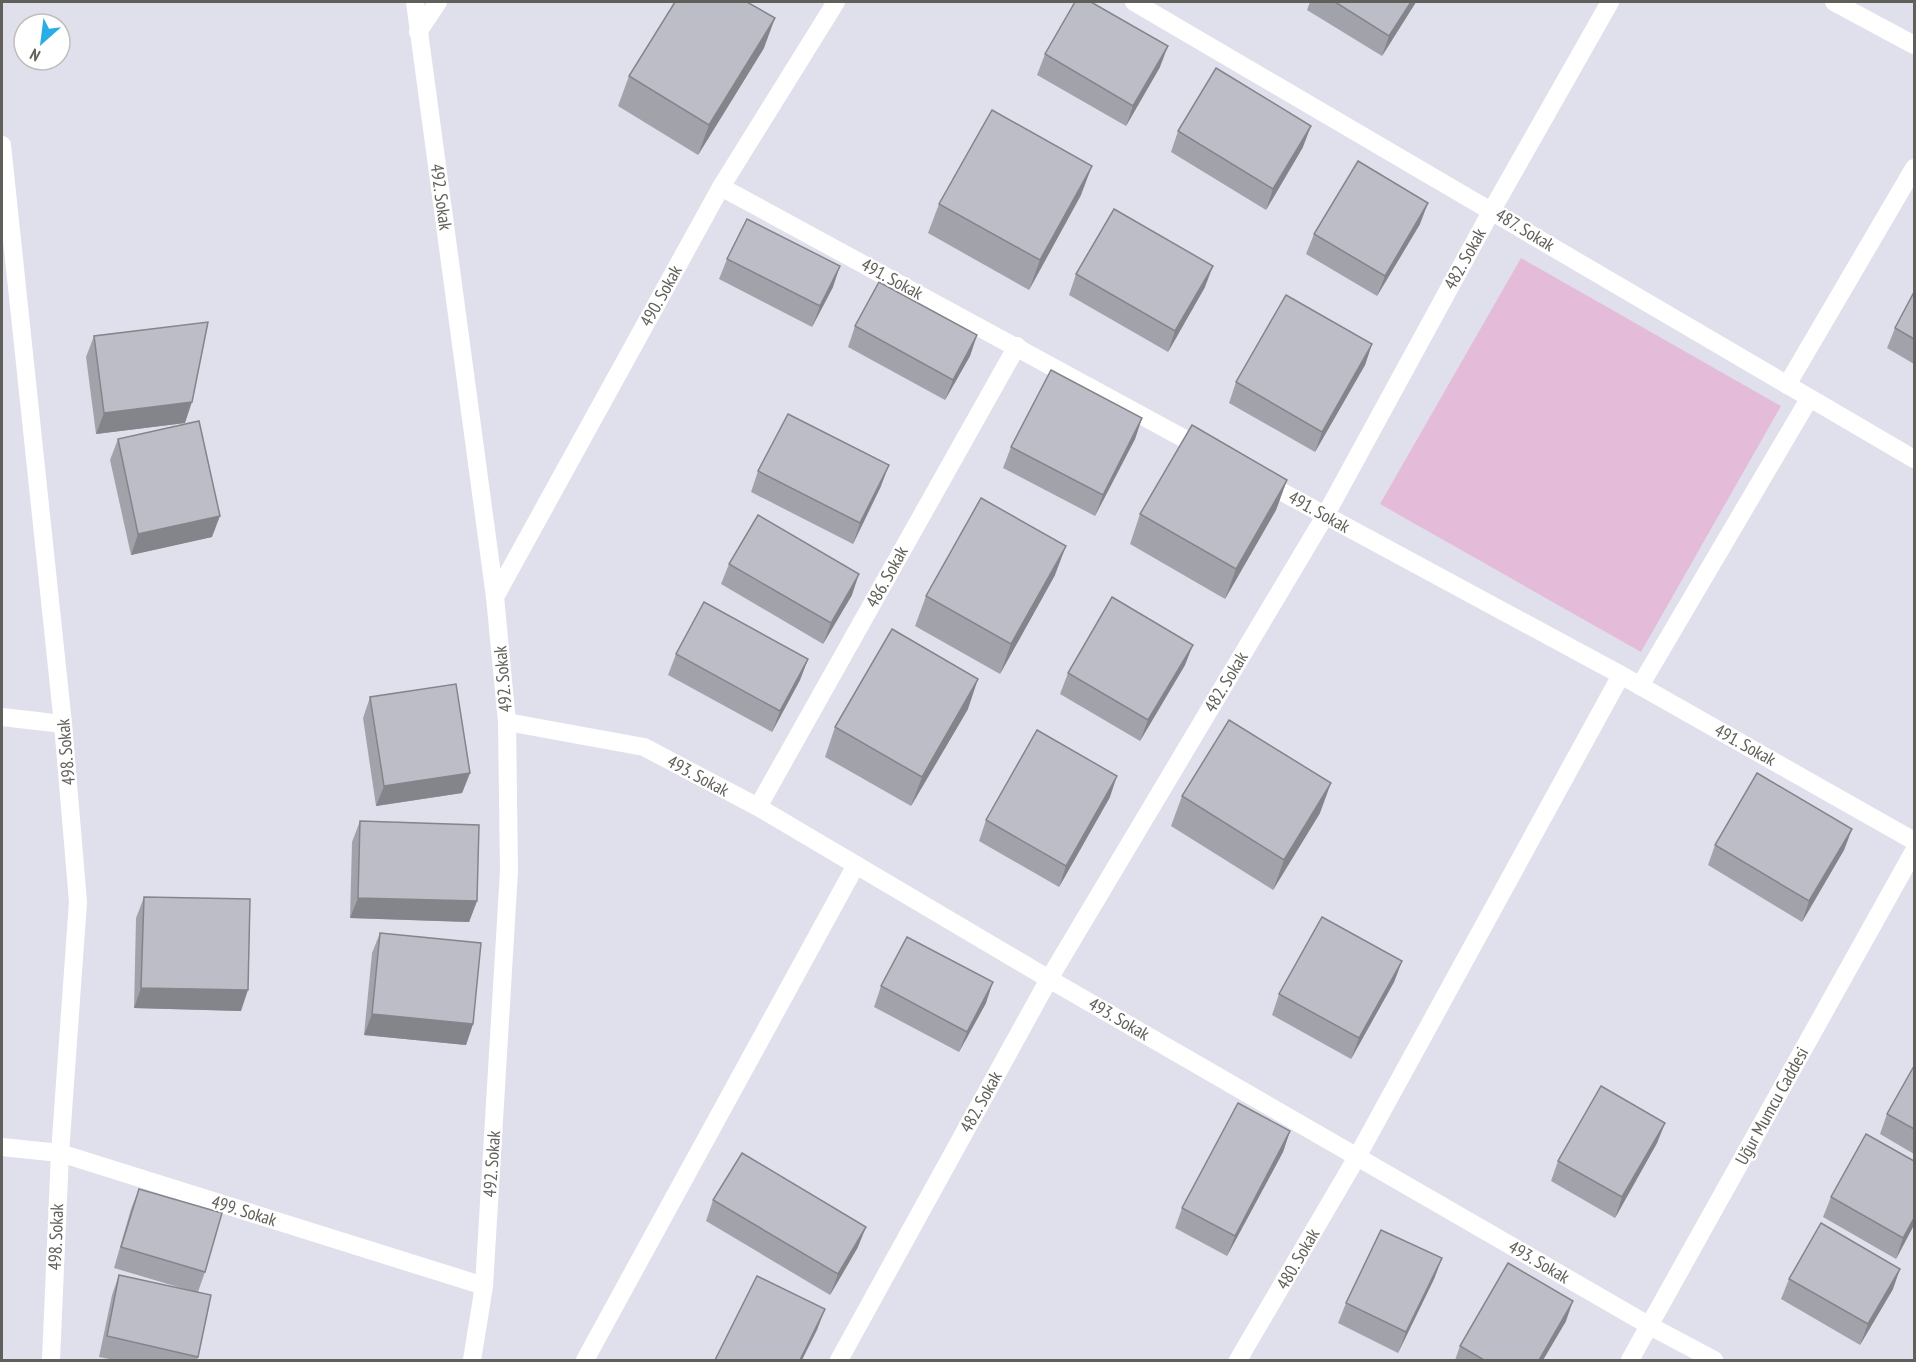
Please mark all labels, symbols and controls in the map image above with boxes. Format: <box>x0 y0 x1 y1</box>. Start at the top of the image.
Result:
north arrow <box>12 12 72 72</box>
text: N <box>26 44 43 66</box>
street label: 492. Sokak <box>425 162 458 232</box>
street label: 487. Sokak <box>1491 203 1559 256</box>
street label: 482. Sokak <box>1438 224 1491 294</box>
street label: 491. Sokak <box>857 253 927 304</box>
street label: 490. Sokak <box>634 261 687 331</box>
street label: 491. Sokak <box>1284 485 1354 538</box>
street label: 486. Sokak <box>860 542 913 612</box>
street label: 492. Sokak <box>488 645 517 713</box>
street label: 482. Sokak <box>1199 647 1253 716</box>
street label: 498. Sokak <box>51 718 80 786</box>
street label: 491. Sokak <box>1710 718 1780 771</box>
street label: 493. Sokak <box>663 750 733 801</box>
street label: 493. Sokak <box>1085 992 1154 1045</box>
street label: Uğur Mumcu Caddesi <box>1730 1043 1813 1169</box>
street label: 482. Sokak <box>954 1067 1007 1137</box>
street label: 492. Sokak <box>478 1130 505 1198</box>
street label: 499. Sokak <box>209 1190 279 1231</box>
street label: 498. Sokak <box>43 1203 68 1271</box>
street label: 480. Sokak <box>1271 1224 1324 1293</box>
street label: 493. Sokak <box>1505 1235 1574 1288</box>

